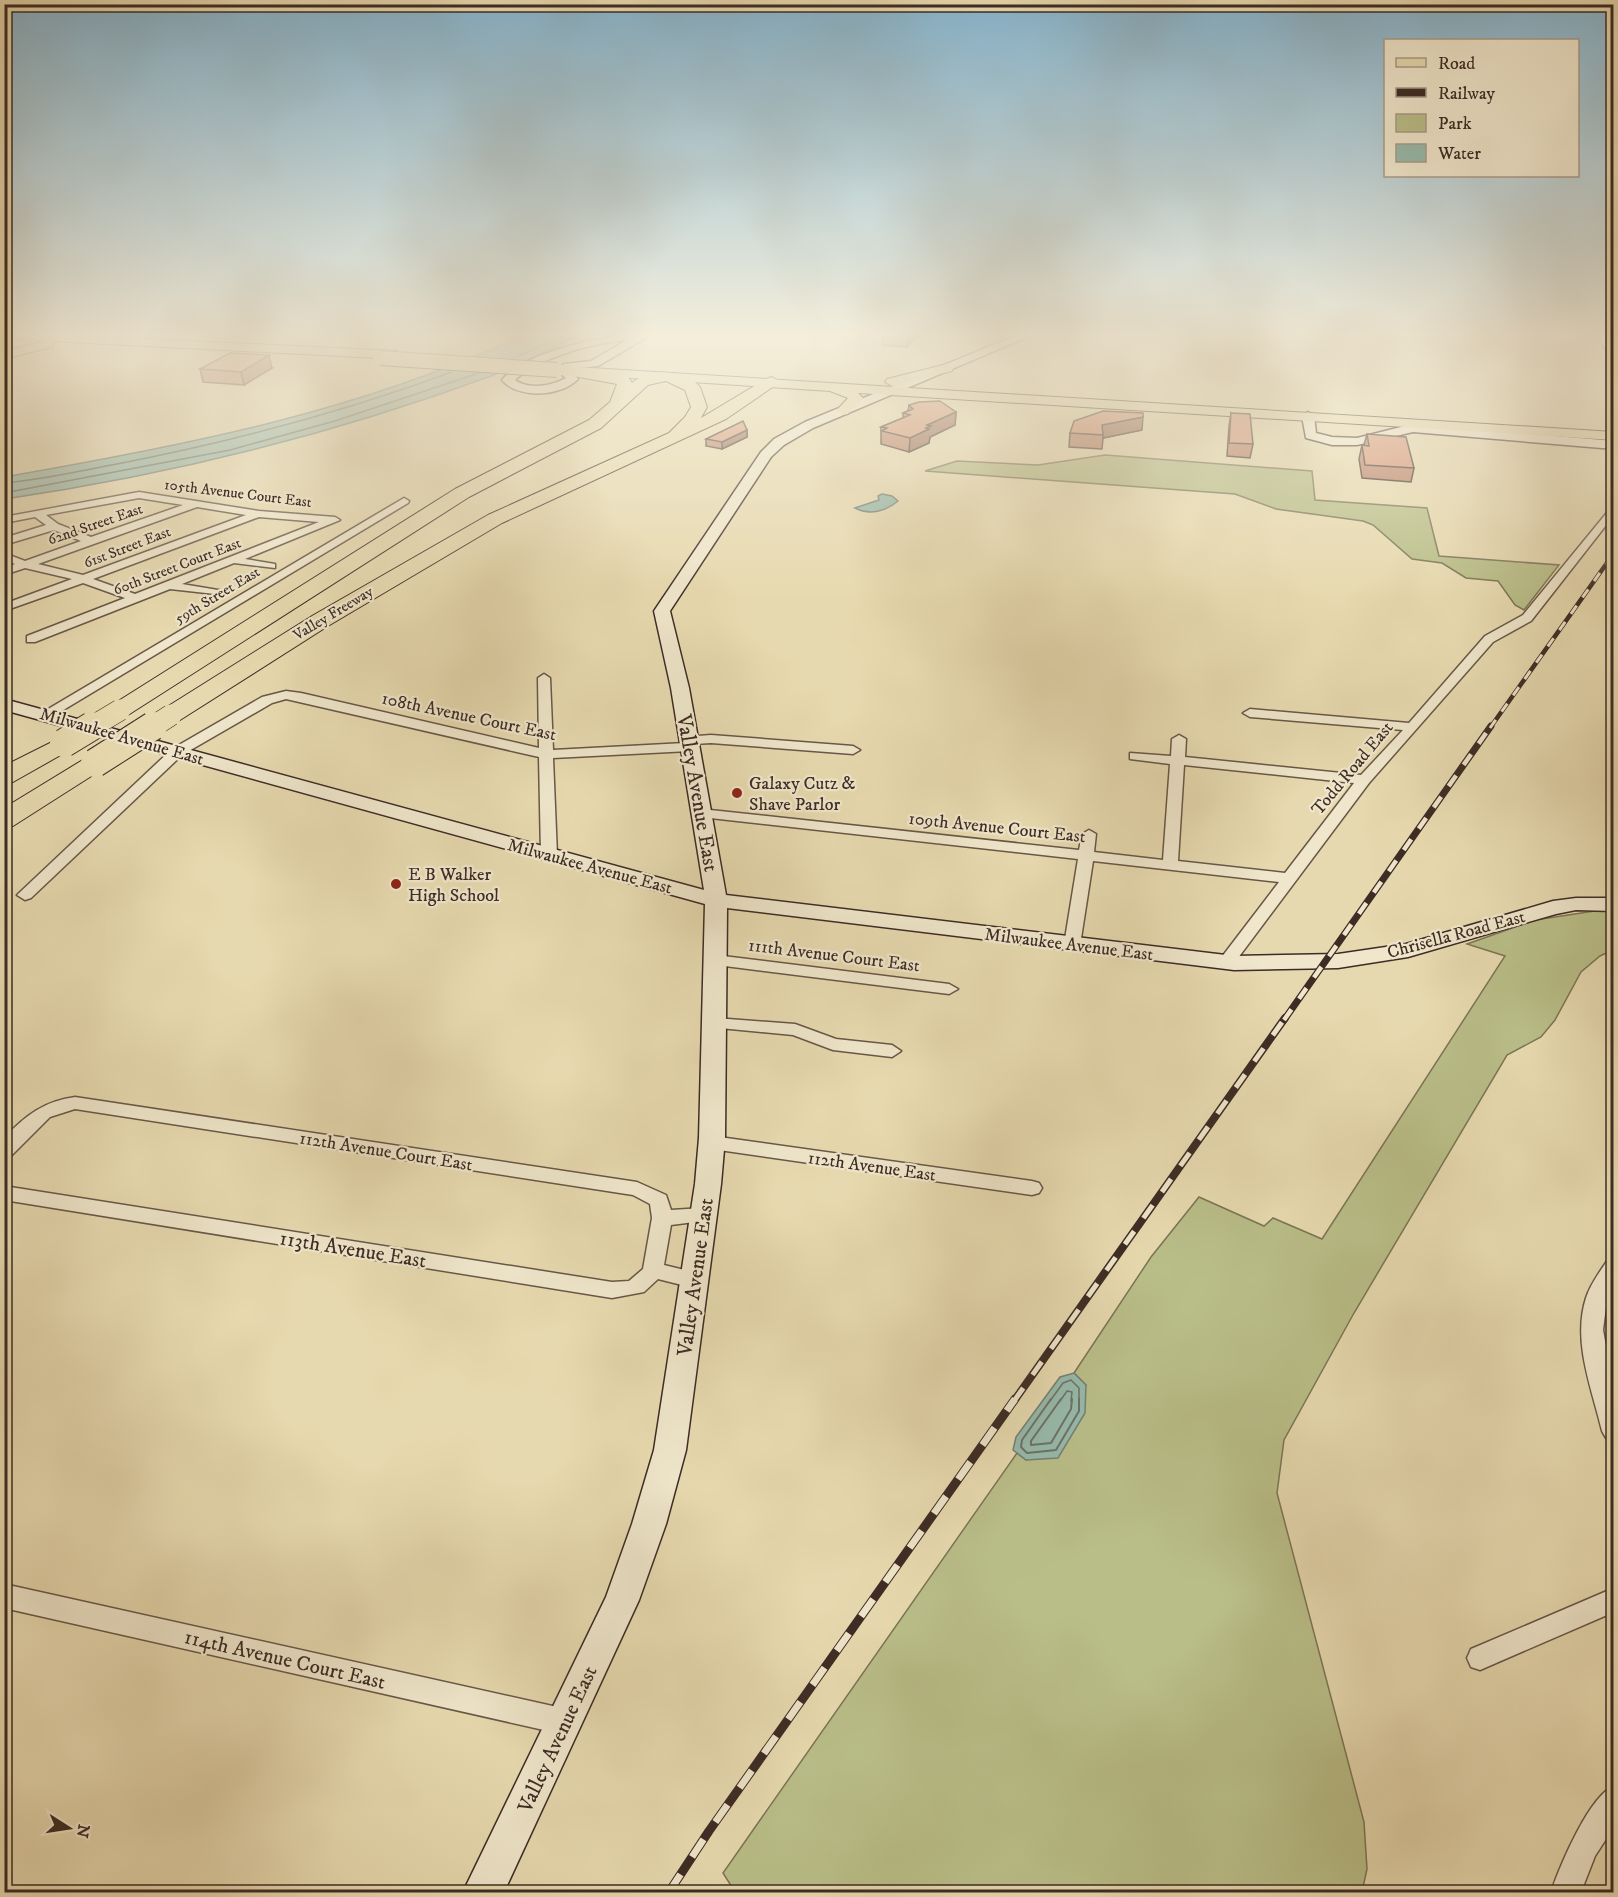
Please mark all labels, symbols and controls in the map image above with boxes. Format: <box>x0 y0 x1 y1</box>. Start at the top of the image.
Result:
legend <box>1384 39 1579 177</box>
text: Road <box>1438 53 1475 75</box>
text: Railway <box>1438 83 1496 105</box>
text: Park <box>1438 113 1472 135</box>
text: Water <box>1437 143 1481 165</box>
street label: 105th Avenue Court East <box>163 475 313 512</box>
street label: 62nd Street East <box>45 499 145 550</box>
street label: 61st Street East <box>81 522 174 573</box>
street label: 60th Street Court East <box>111 533 244 600</box>
street label: 59th Street East <box>171 562 264 628</box>
street label: Valley Freeway <box>289 582 377 645</box>
street label: 108th Avenue Court East <box>379 688 558 746</box>
street label: Milwaukee Avenue East <box>37 703 207 771</box>
street label: Valley Avenue East <box>670 712 724 874</box>
street label: Todd Road East <box>1307 717 1398 820</box>
place label: Galaxy Cutz & Shave Parlor <box>749 773 856 816</box>
marker: Galaxy Cutz & Shave Parlor <box>730 786 744 800</box>
street label: 109th Avenue Court East <box>907 808 1087 848</box>
street label: Milwaukee Avenue East <box>505 834 675 900</box>
place label: E B Walker High School <box>408 864 500 907</box>
marker: E B Walker High School <box>389 877 403 891</box>
street label: Chrisella Road East <box>1385 906 1528 964</box>
street label: Milwaukee Avenue East <box>983 924 1155 966</box>
street label: 111th Avenue Court East <box>747 935 921 977</box>
street label: 112th Avenue Court East <box>298 1127 474 1177</box>
street label: 112th Avenue East <box>806 1147 938 1187</box>
street label: Valley Avenue East <box>672 1196 720 1359</box>
street label: 113th Avenue East <box>278 1226 428 1274</box>
street label: 114th Avenue Court East <box>182 1624 388 1696</box>
street label: Valley Avenue East <box>512 1662 603 1818</box>
north arrow <box>39 1798 99 1858</box>
text: N <box>72 1822 94 1839</box>

